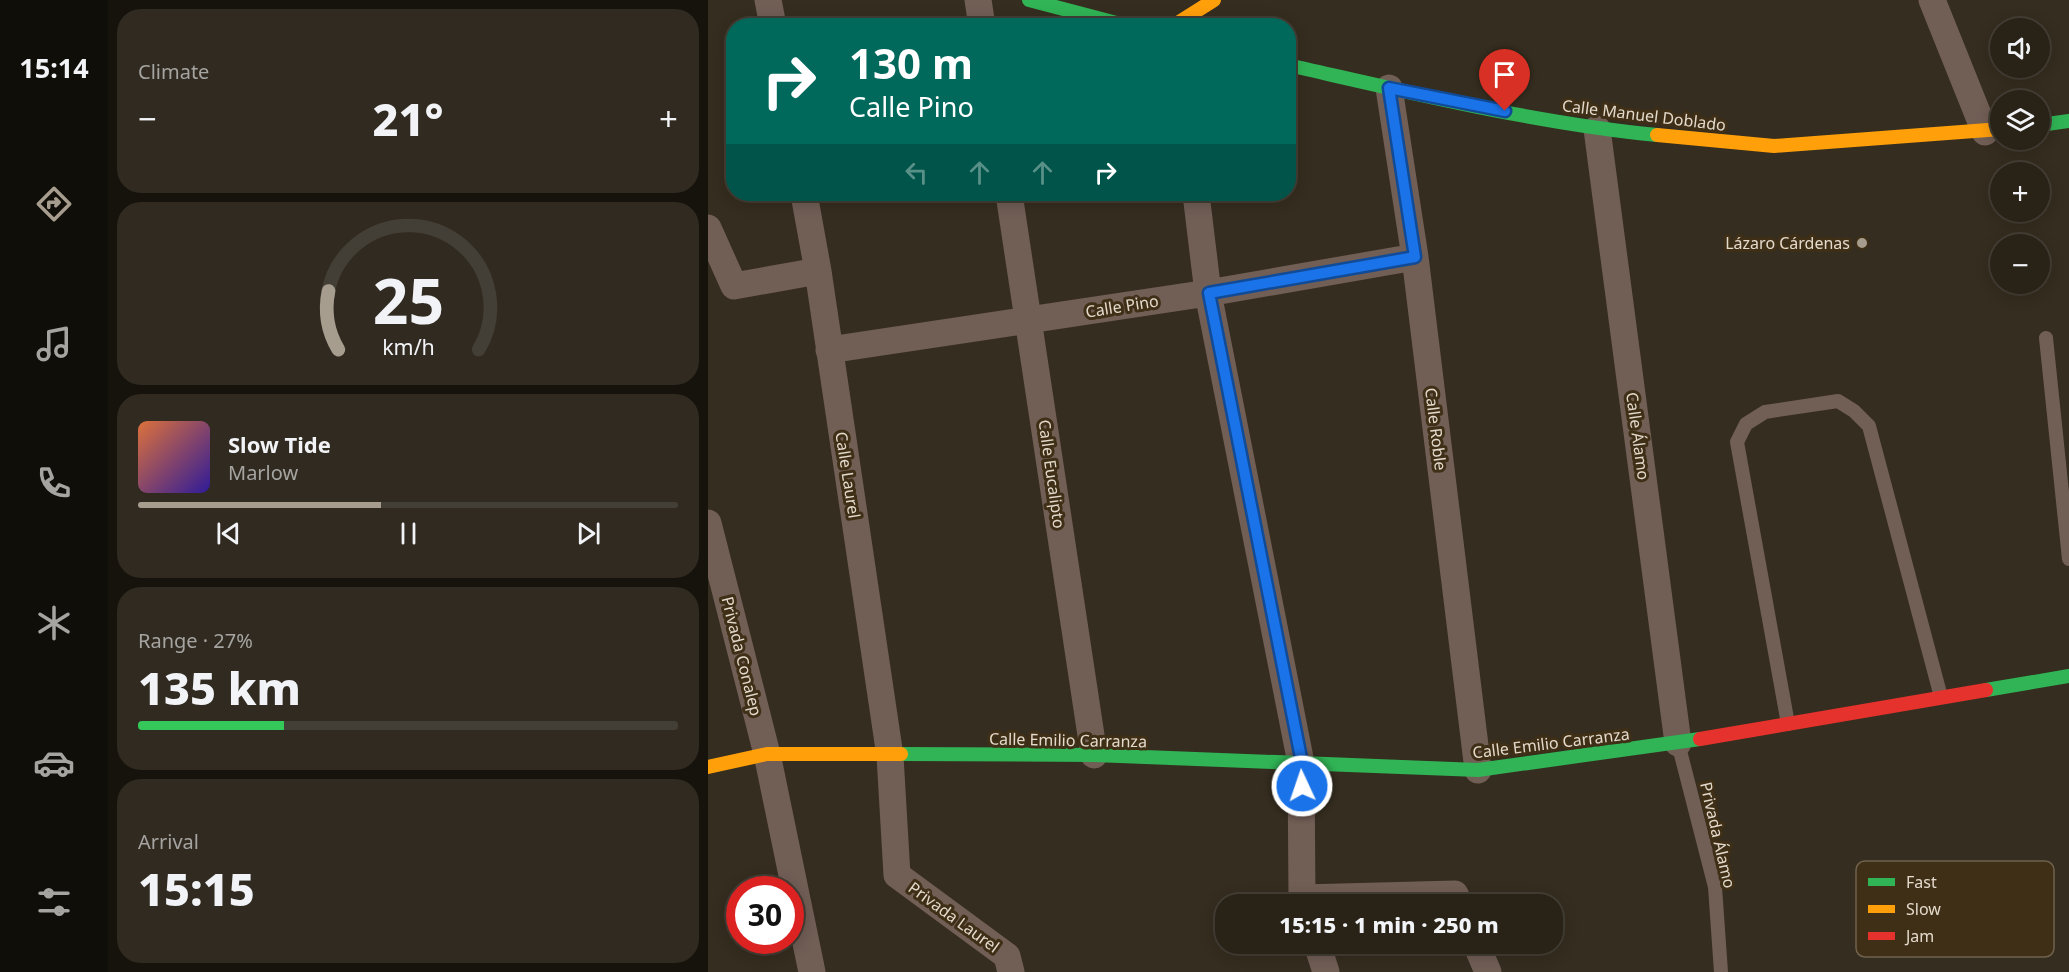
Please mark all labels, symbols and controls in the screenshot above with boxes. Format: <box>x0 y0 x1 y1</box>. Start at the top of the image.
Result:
map controls <box>1990 18 2050 294</box>
button: sound <box>1990 18 2050 78</box>
text: 130 m <box>849 34 973 91</box>
icon: right <box>750 42 828 120</box>
text: 15:14 <box>19 49 89 86</box>
pin <box>1479 49 1530 111</box>
text: Climate <box>138 58 209 85</box>
icon: arrive <box>1488 58 1521 91</box>
text: 21° <box>372 88 444 149</box>
text: Calle Pino <box>849 88 974 125</box>
button: layers <box>1990 90 2050 150</box>
street label: Calle Manuel Doblado <box>1561 94 1727 136</box>
text: − <box>138 96 157 141</box>
text: + <box>659 96 678 141</box>
icon: left <box>900 156 933 189</box>
icon: ahead <box>963 156 996 189</box>
icon: ahead <box>1026 156 1059 189</box>
icon: right <box>1089 156 1122 189</box>
button: + <box>1990 162 2050 222</box>
icon: directions <box>33 183 75 225</box>
place label: Lázaro Cárdenas <box>1725 232 1850 254</box>
button: − <box>1990 234 2050 294</box>
marker: Lázaro Cárdenas <box>1855 236 1869 250</box>
text: 25 <box>372 258 444 343</box>
street label: Calle Pino <box>1084 289 1160 323</box>
icon: music <box>33 323 75 365</box>
text: km/h <box>382 333 434 362</box>
street label: Calle Roble <box>1420 386 1452 472</box>
street label: Calle Álamo <box>1621 391 1655 481</box>
street label: Calle Eucalipto <box>1033 418 1071 530</box>
text: Slow Tide <box>228 429 331 459</box>
street label: Calle Laurel <box>830 430 866 520</box>
text: Marlow <box>228 459 298 486</box>
icon: phone <box>33 462 75 504</box>
icon: previous <box>212 517 245 550</box>
icon: pause <box>392 517 425 550</box>
icon: next <box>572 517 605 550</box>
street label: Privada Conalep <box>717 594 767 718</box>
icon: climate <box>33 602 75 644</box>
text: Range · 27% <box>138 627 253 654</box>
text: 135 km <box>138 657 301 718</box>
street label: Calle Emilio Carranza <box>1471 722 1631 764</box>
street label: Calle Emilio Carranza <box>989 728 1147 752</box>
icon: car <box>33 742 75 784</box>
position arrow <box>1270 754 1334 818</box>
street label: Privada Álamo <box>1695 780 1741 890</box>
text: Arrival <box>138 828 199 855</box>
text: 15:15 <box>138 858 255 919</box>
legend <box>1856 861 2054 957</box>
text: Fast <box>1906 871 1937 893</box>
speed limit sign: 30 <box>726 876 804 954</box>
street label: Privada Laurel <box>904 877 1004 957</box>
icon: filters <box>33 881 75 923</box>
text: Slow <box>1906 898 1941 920</box>
text: 15:15 · 1 min · 250 m <box>1279 909 1499 939</box>
text: Jam <box>1904 925 1934 947</box>

